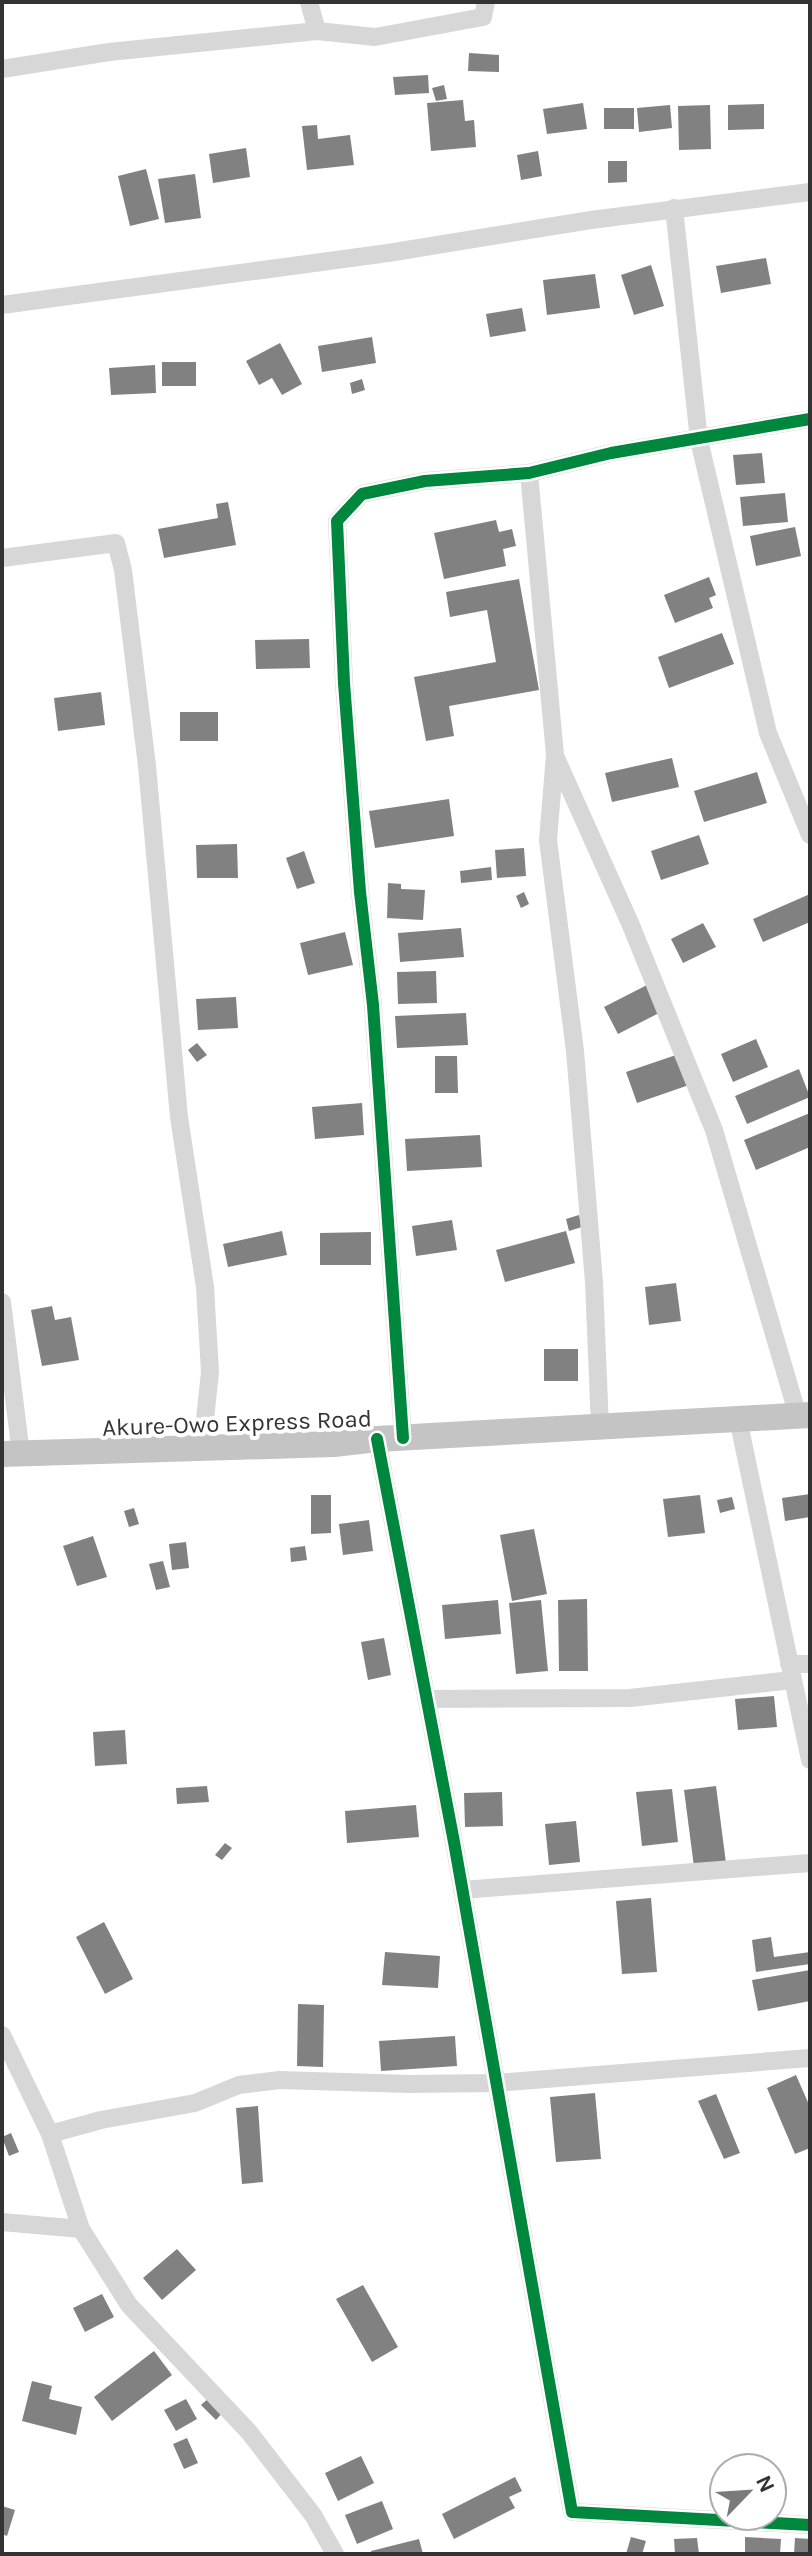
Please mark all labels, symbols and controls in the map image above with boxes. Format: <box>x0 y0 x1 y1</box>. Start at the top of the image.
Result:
street label: Akure-Owo Express Road <box>102 1404 372 1442</box>
north arrow <box>708 2452 788 2532</box>
text: N <box>750 2471 780 2497</box>

